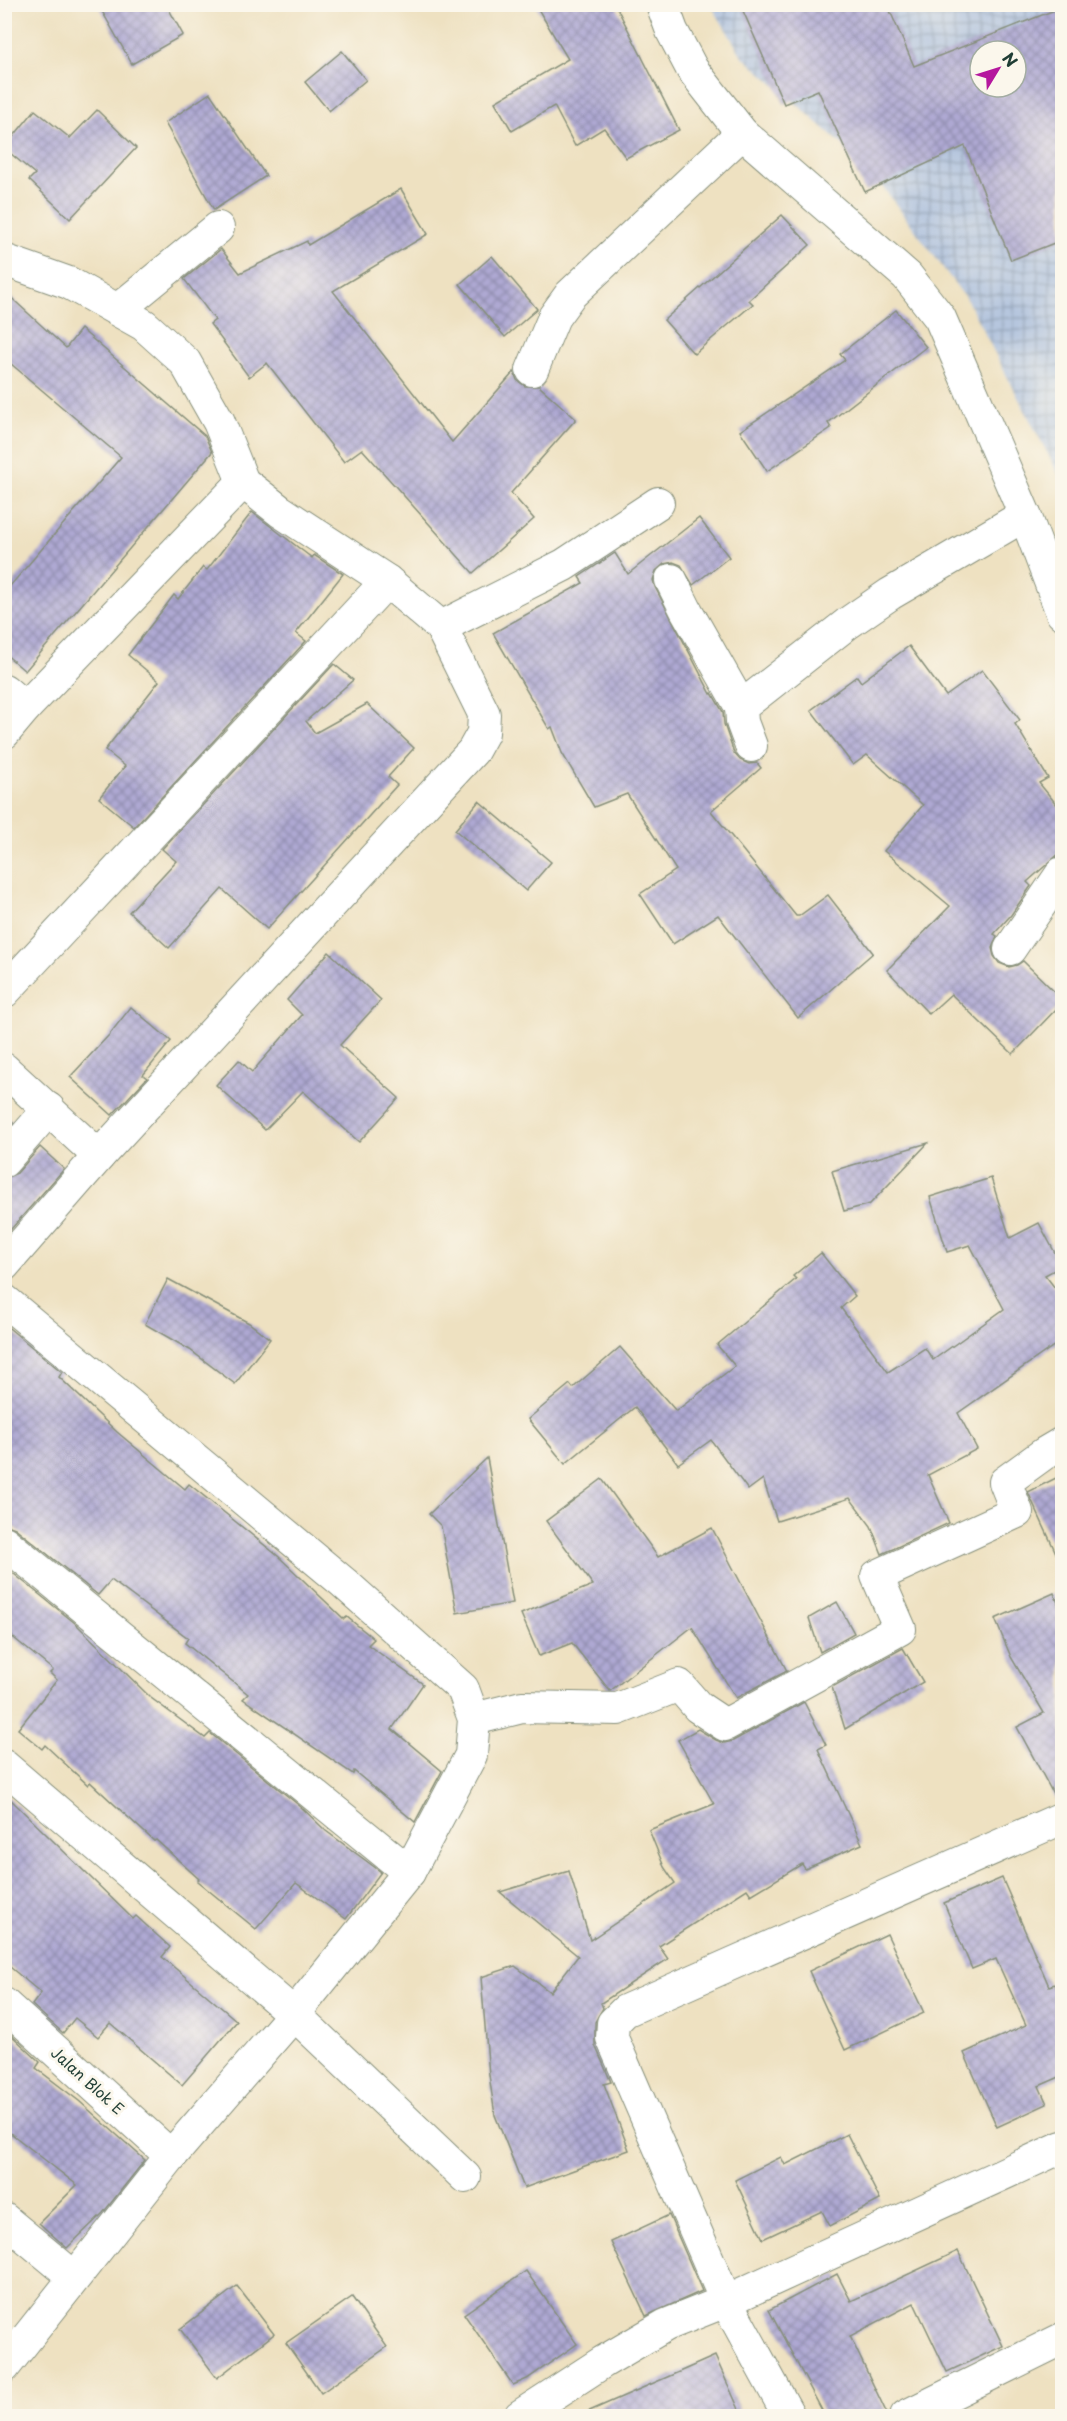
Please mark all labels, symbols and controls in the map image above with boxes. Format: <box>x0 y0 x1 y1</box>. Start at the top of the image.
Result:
north arrow <box>968 39 1028 99</box>
text: N <box>997 47 1024 72</box>
street label: Jalan Blok E <box>46 2041 130 2119</box>

